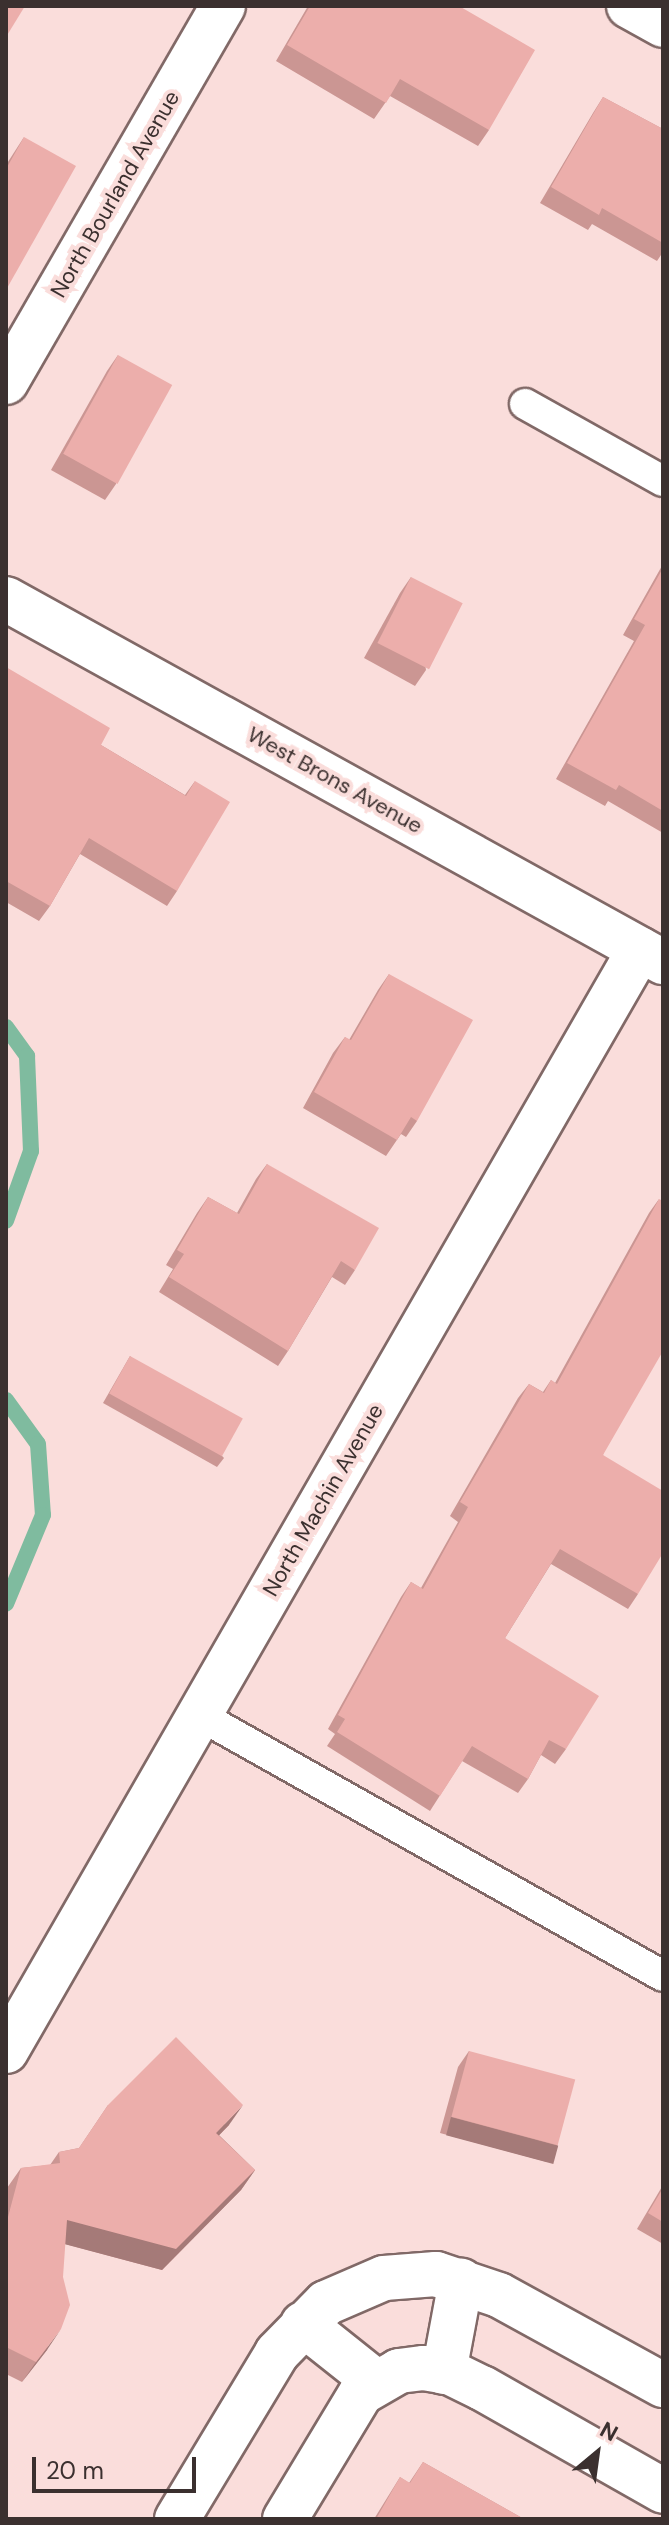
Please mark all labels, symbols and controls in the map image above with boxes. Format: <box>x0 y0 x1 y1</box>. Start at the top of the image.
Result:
street label: North Bourland Avenue <box>45 86 185 302</box>
street label: West Brons Avenue <box>243 721 427 839</box>
street label: North Machin Avenue <box>257 1399 389 1601</box>
north arrow <box>557 2413 637 2493</box>
text: N <box>595 2415 623 2448</box>
scale bar <box>36 2441 200 2491</box>
text: 20 m <box>46 2455 104 2486</box>

